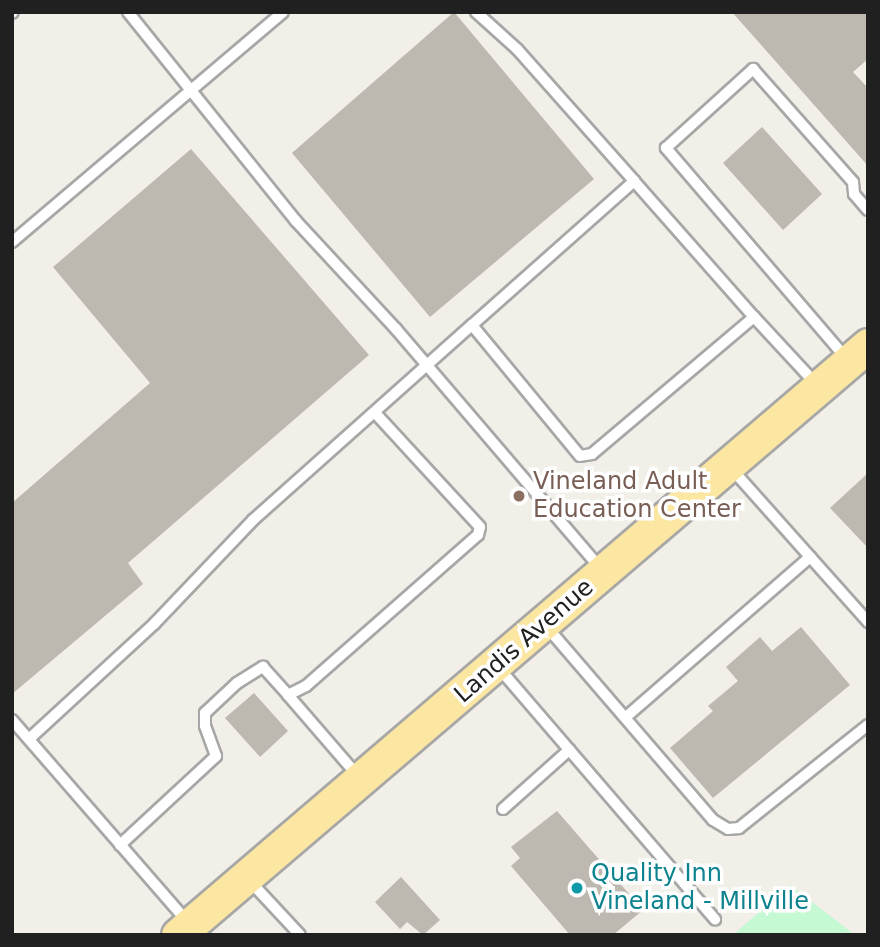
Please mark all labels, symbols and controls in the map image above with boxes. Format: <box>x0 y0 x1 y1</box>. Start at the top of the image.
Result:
place label: Vineland Adult Education Center <box>533 468 741 524</box>
marker: Vineland Adult Education Center <box>511 488 527 504</box>
street label: Landis Avenue <box>449 573 599 709</box>
place label: Quality Inn Vineland - Millville <box>591 860 809 916</box>
marker: Quality Inn Vineland - Millville <box>569 880 585 896</box>

